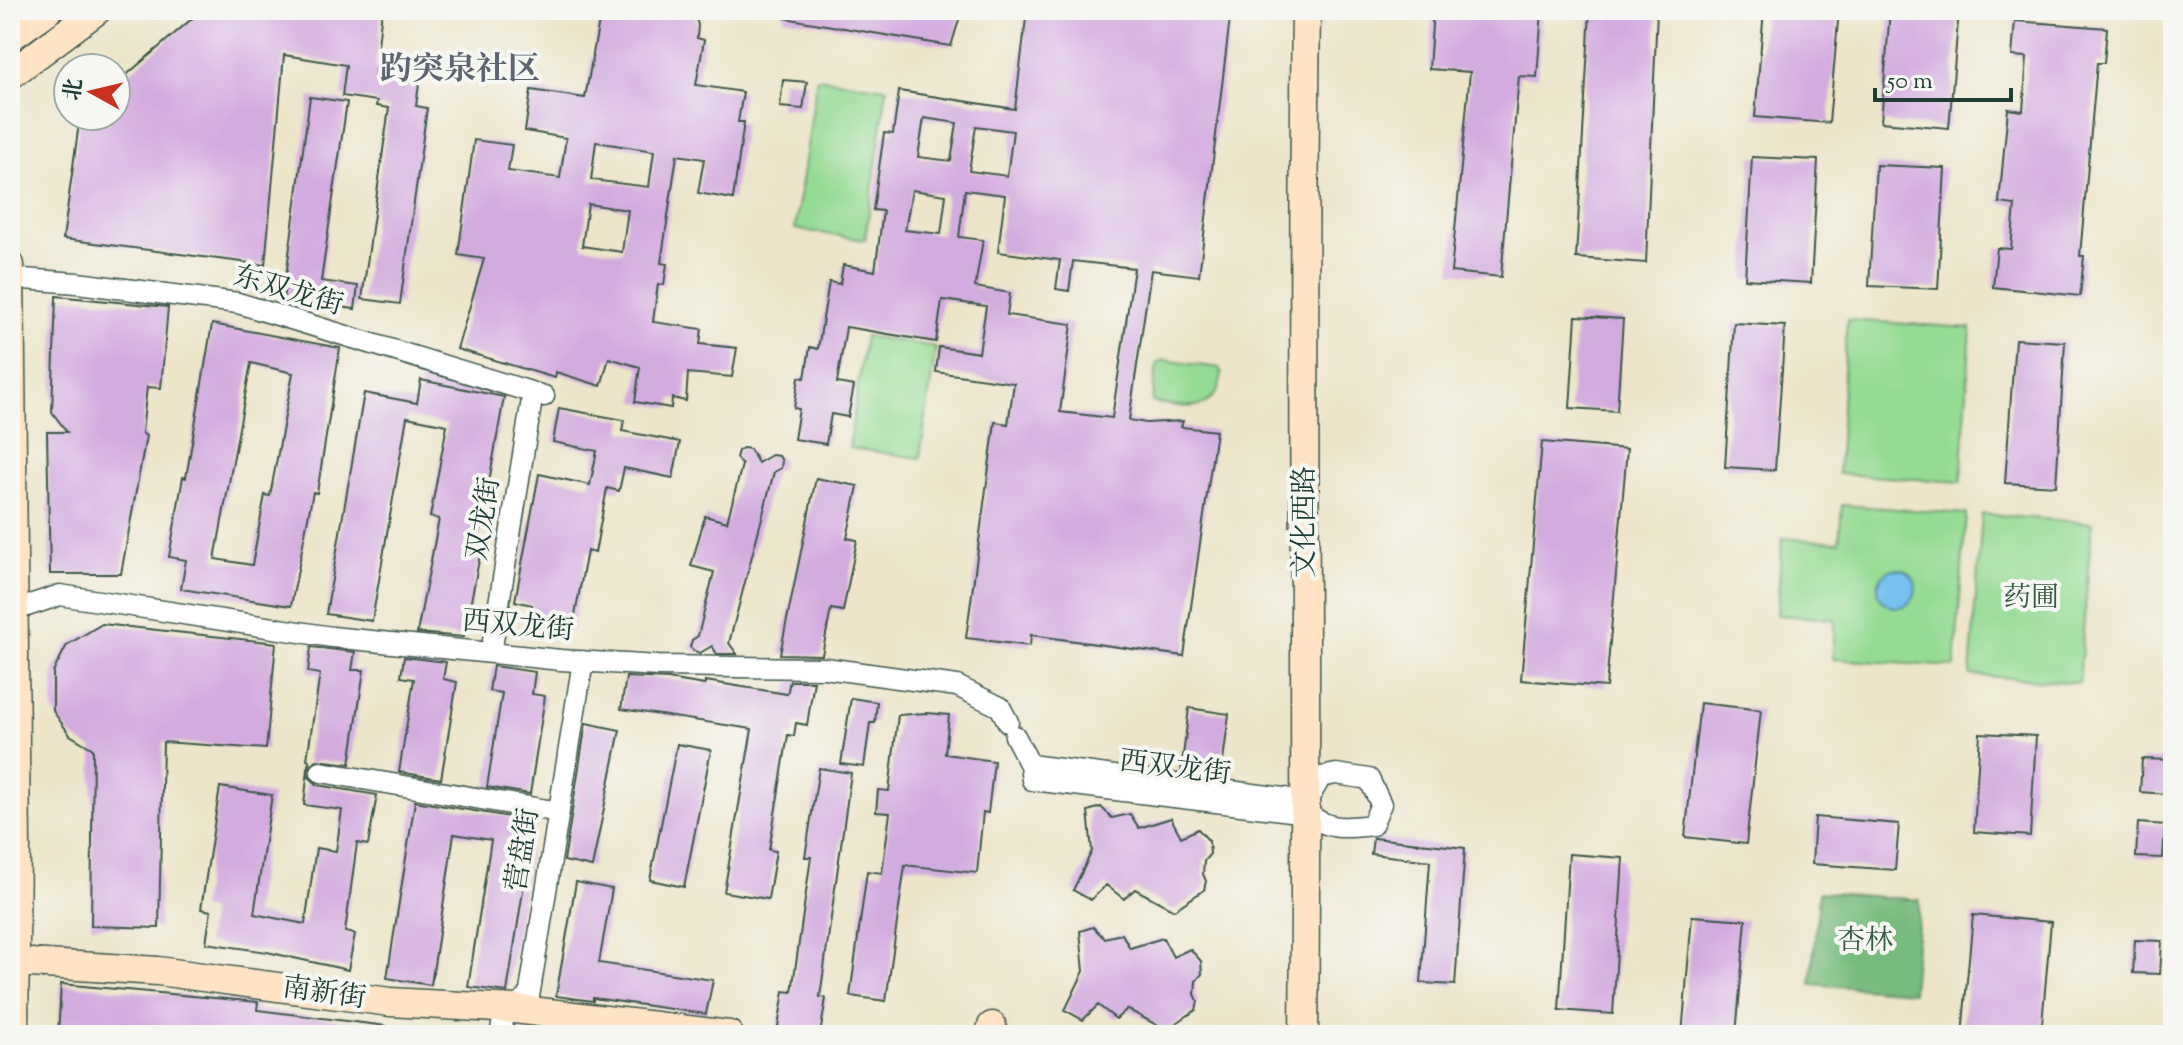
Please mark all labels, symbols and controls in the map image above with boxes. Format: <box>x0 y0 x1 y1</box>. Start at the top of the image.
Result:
district label: 趵突泉社区 <box>380 48 540 94</box>
north arrow <box>52 52 132 132</box>
scale bar <box>1875 52 2011 102</box>
text: 50 m <box>1885 65 1933 99</box>
text: 北 <box>58 77 93 103</box>
street label: 东双龙街 <box>229 257 347 327</box>
street label: 文化西路 <box>1286 466 1326 578</box>
street label: 双龙街 <box>459 474 511 564</box>
park label: 药圃 <box>2003 579 2059 619</box>
street label: 西双龙街 <box>460 602 576 652</box>
street label: 西双龙街 <box>1117 742 1233 796</box>
street label: 营盘街 <box>498 805 550 895</box>
park label: 杏林 <box>1837 922 1893 962</box>
street label: 南新街 <box>280 968 368 1020</box>

